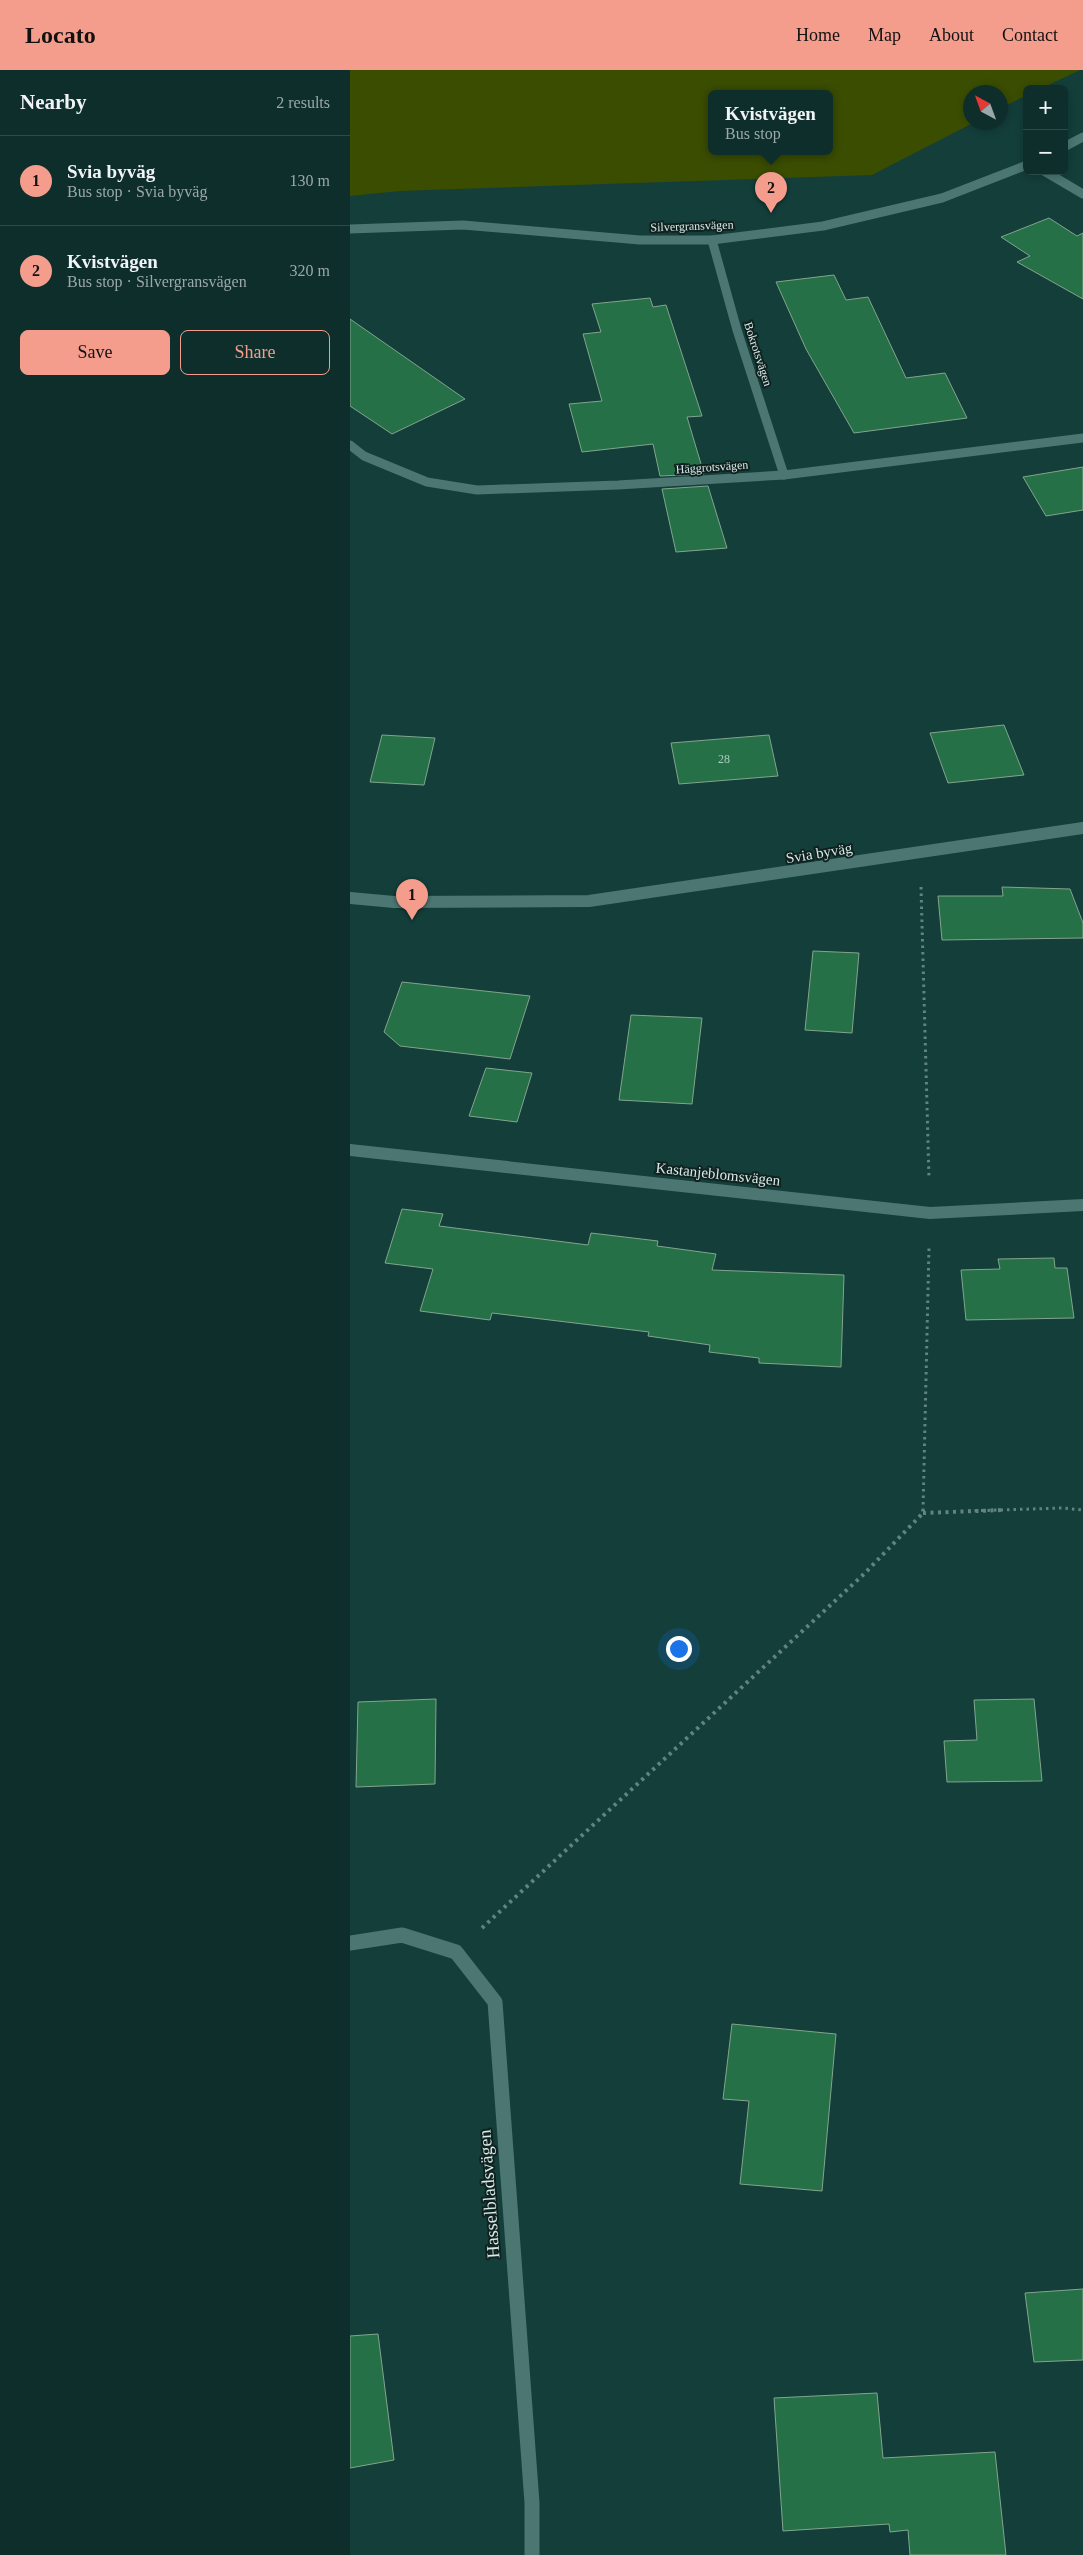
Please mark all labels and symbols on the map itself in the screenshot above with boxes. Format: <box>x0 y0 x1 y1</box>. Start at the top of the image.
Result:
north arrow <box>963 85 1008 130</box>
pin: 2 <box>755 172 787 213</box>
street label: Silvergransvägen <box>650 218 734 234</box>
street label: Bokrotsvägen <box>741 320 775 388</box>
street label: Häggrotsvägen <box>675 457 749 477</box>
house number: 28 <box>718 752 730 766</box>
street label: Svia byväg <box>785 840 854 866</box>
pin: 1 <box>396 879 428 920</box>
street label: Kastanjeblomsvägen <box>655 1160 781 1189</box>
your location <box>666 1636 692 1662</box>
street label: Hasselbladsvägen <box>475 2129 503 2259</box>

